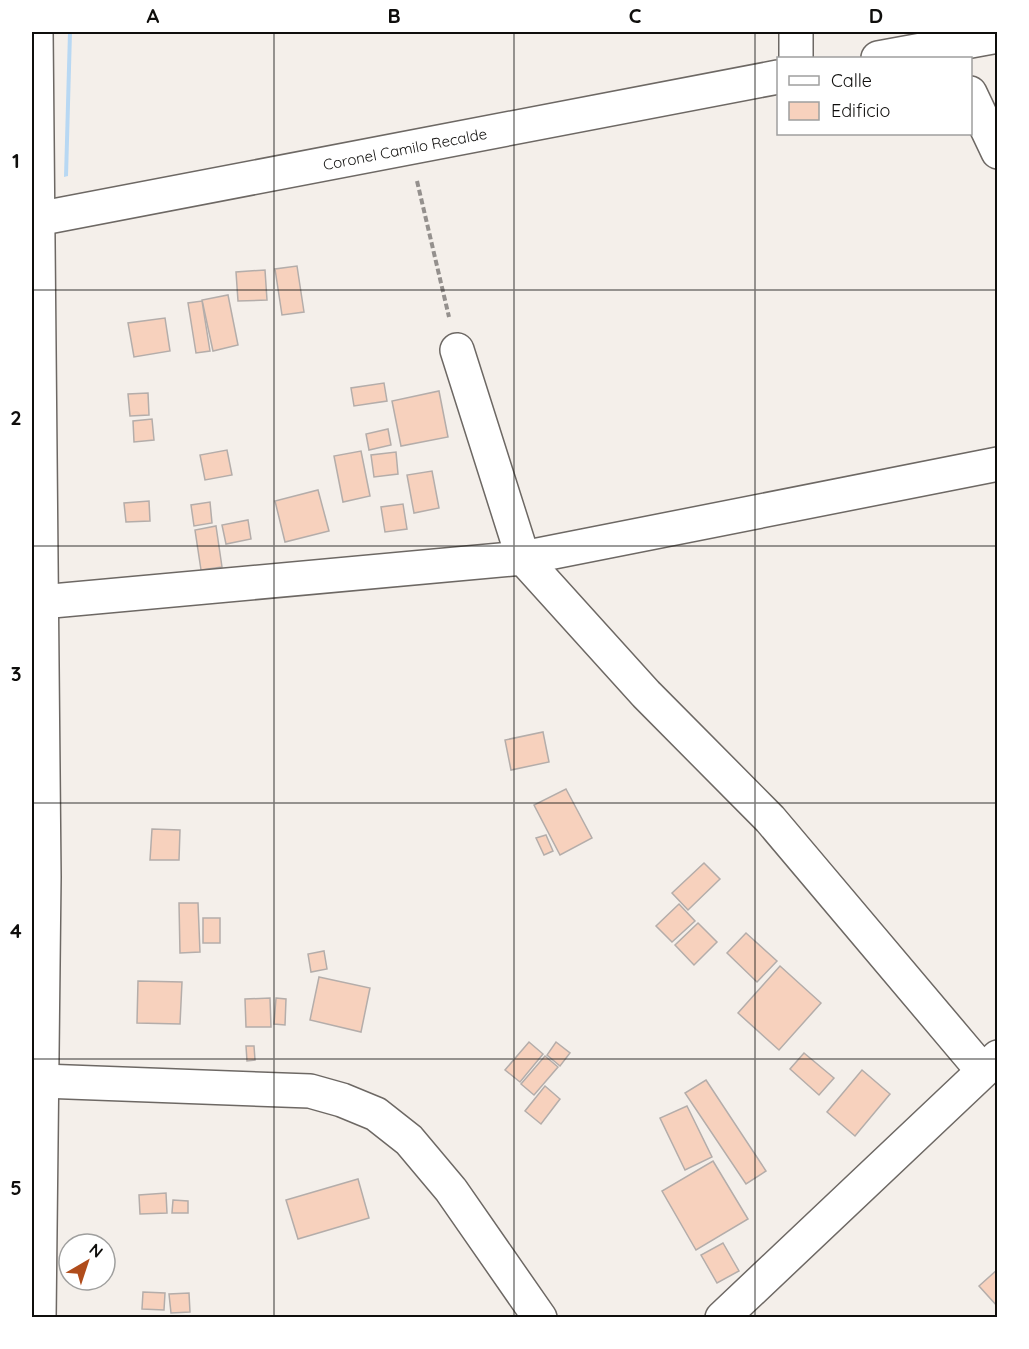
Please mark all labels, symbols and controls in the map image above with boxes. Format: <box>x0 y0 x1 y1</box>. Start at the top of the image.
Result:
text: A <box>147 3 160 28</box>
text: B <box>387 3 401 28</box>
text: C <box>629 3 642 28</box>
text: D <box>869 3 883 28</box>
legend <box>777 57 972 135</box>
text: Calle <box>831 69 872 92</box>
text: Edificio <box>831 99 890 122</box>
street label: Coronel Camilo Recalde <box>321 124 489 174</box>
text: 1 <box>12 148 20 173</box>
text: 2 <box>10 405 22 430</box>
text: 3 <box>11 661 21 686</box>
text: 4 <box>10 918 22 943</box>
text: 5 <box>10 1175 22 1200</box>
north arrow <box>57 1232 117 1292</box>
text: N <box>86 1239 107 1262</box>

